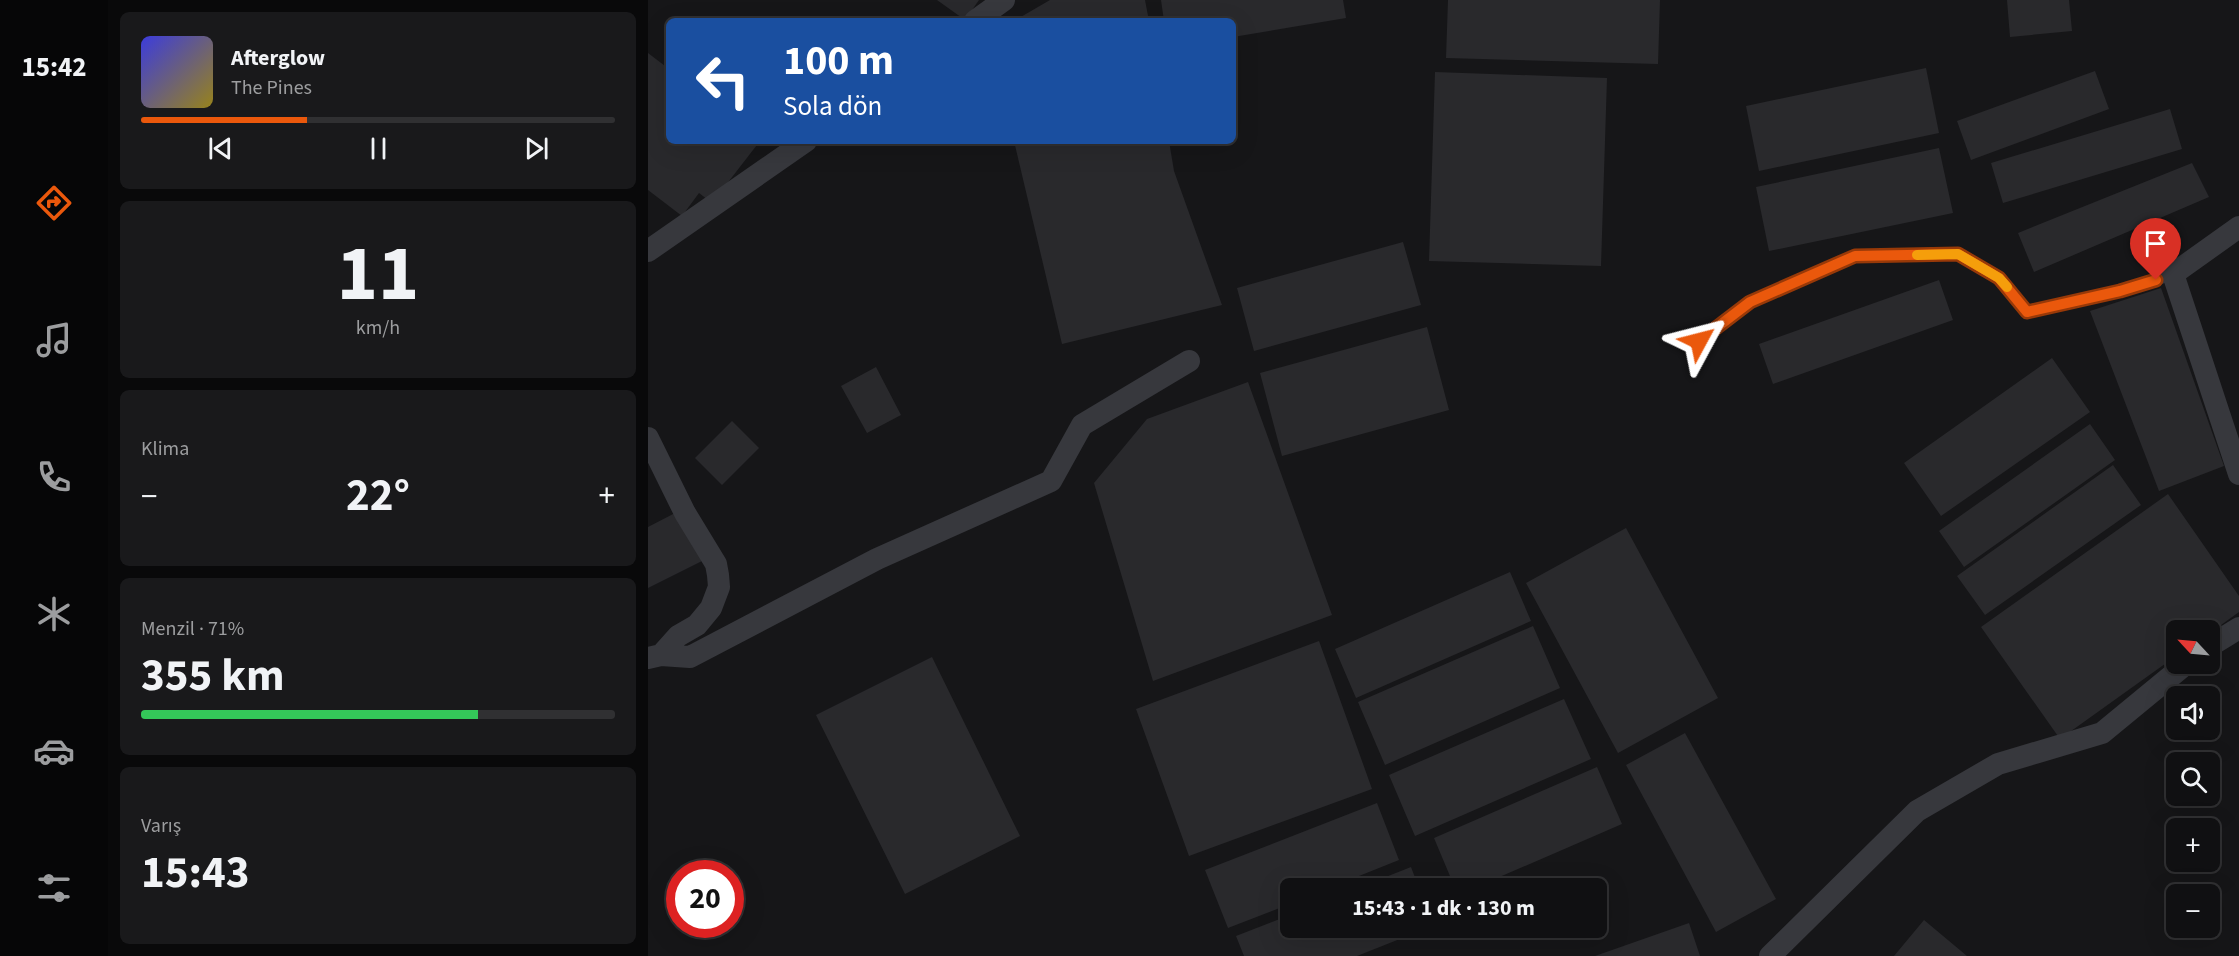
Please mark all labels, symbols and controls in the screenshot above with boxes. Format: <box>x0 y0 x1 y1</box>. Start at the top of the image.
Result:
text: 100 m <box>783 31 894 91</box>
text: Afterglow <box>231 42 325 74</box>
icon: left <box>684 42 762 120</box>
text: 15:42 <box>21 48 87 87</box>
text: The Pines <box>231 74 312 102</box>
text: Sola dön <box>783 87 882 126</box>
icon: previous <box>204 132 237 165</box>
icon: pause <box>362 132 395 165</box>
icon: next <box>520 132 553 165</box>
icon: directions <box>33 182 75 224</box>
pin <box>2130 218 2181 280</box>
text: 11 <box>337 219 419 330</box>
icon: arrive <box>2139 227 2172 260</box>
position arrow <box>1667 309 1731 373</box>
text: km/h <box>356 314 400 342</box>
icon: music <box>33 319 75 361</box>
text: Klima <box>141 435 189 463</box>
icon: phone <box>33 456 75 498</box>
text: 22° <box>346 464 410 528</box>
text: − <box>141 473 157 520</box>
text: + <box>599 473 615 520</box>
icon: climate <box>33 593 75 635</box>
text: Menzil · 71% <box>141 615 244 643</box>
north arrow <box>2166 620 2220 674</box>
map controls <box>2166 620 2220 938</box>
text: 355 km <box>141 644 285 708</box>
button: sound <box>2166 686 2220 740</box>
icon: car <box>33 730 75 772</box>
button: search <box>2166 752 2220 806</box>
text: Varış <box>141 812 181 840</box>
button: + <box>2166 818 2220 872</box>
text: 15:43 <box>141 841 250 905</box>
speed limit sign: 20 <box>666 860 744 938</box>
icon: filters <box>33 867 75 909</box>
button: − <box>2166 884 2220 938</box>
text: 15:43 · 1 dk · 130 m <box>1352 892 1535 924</box>

